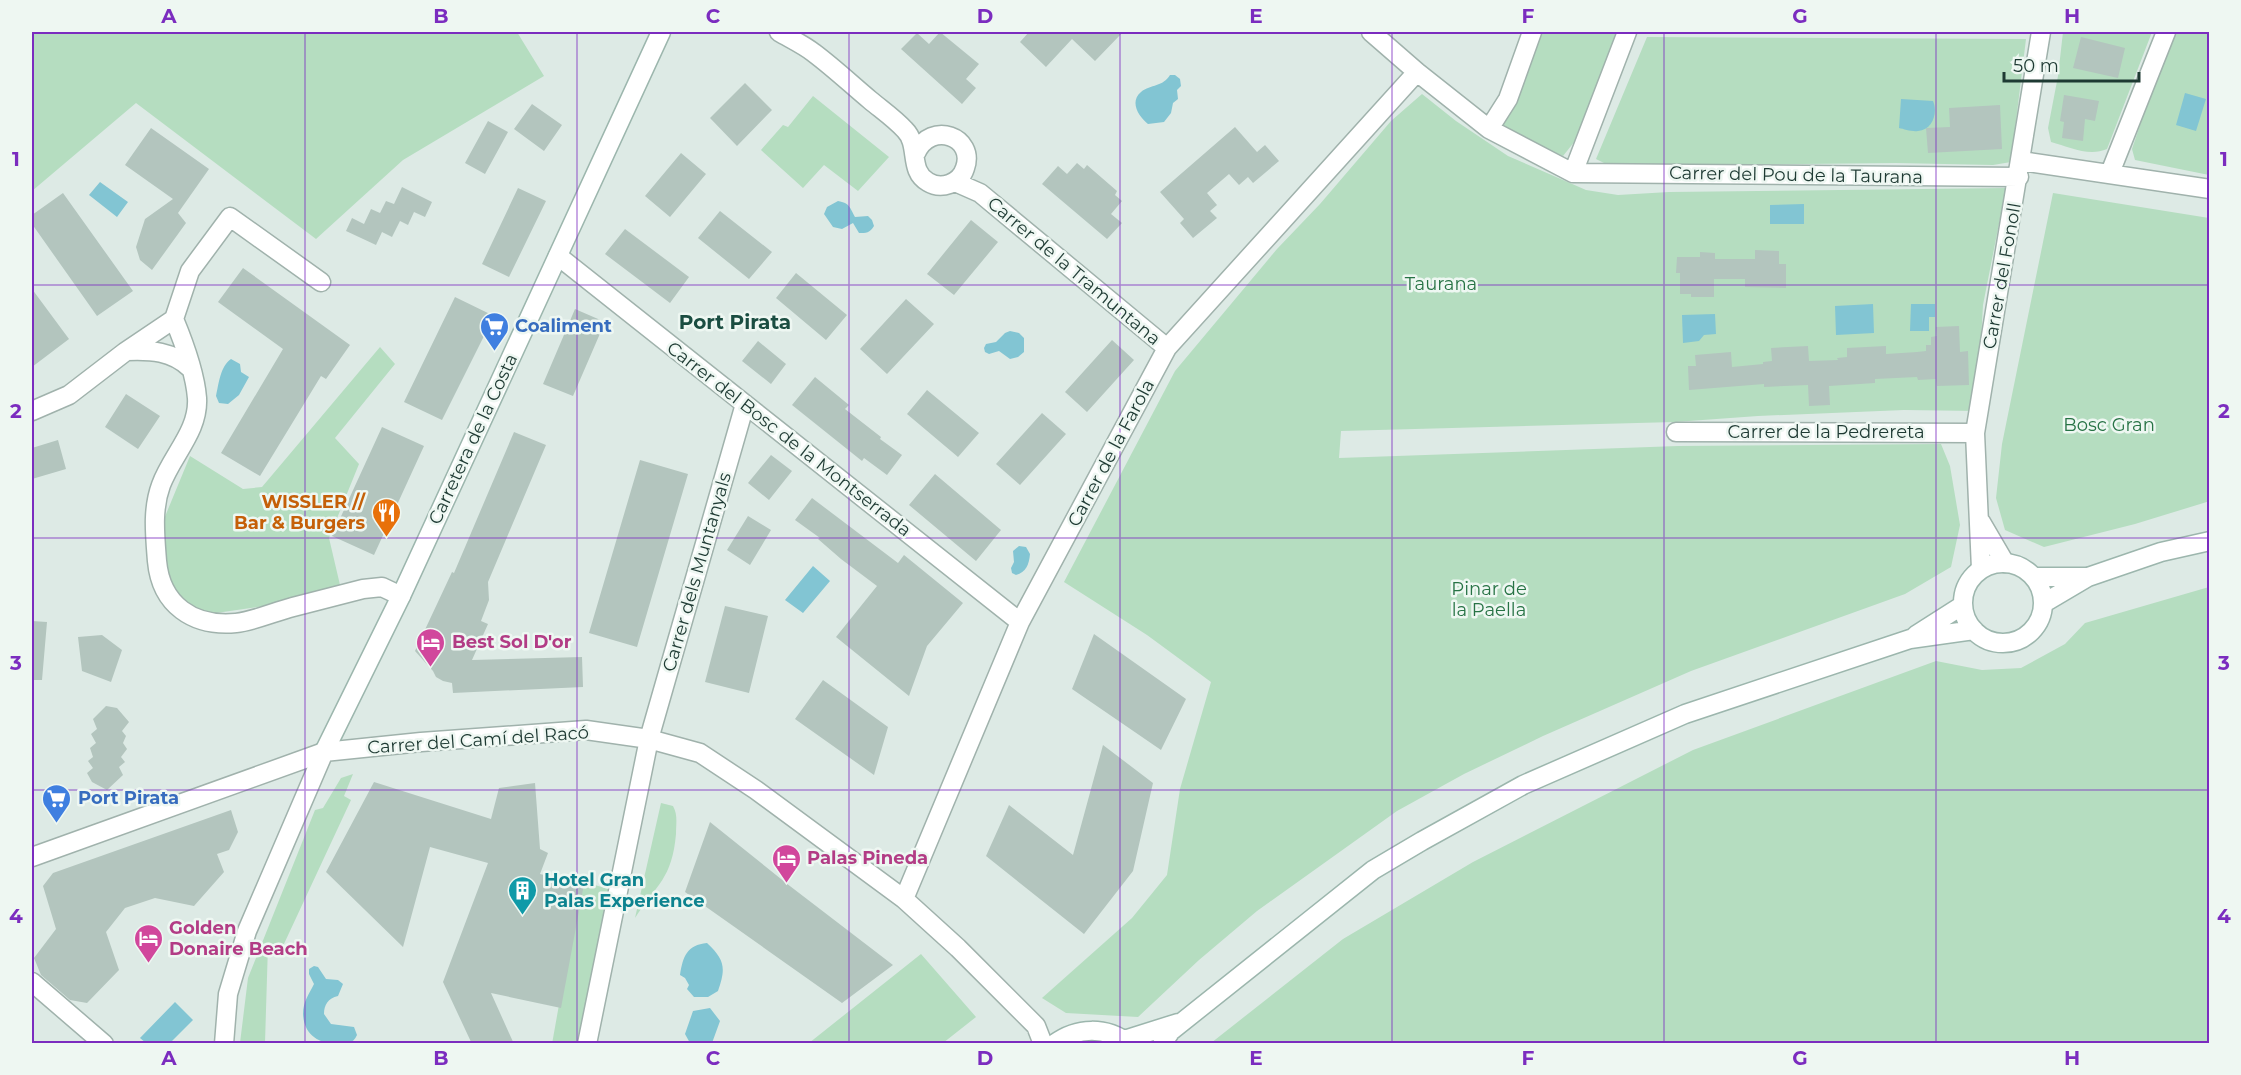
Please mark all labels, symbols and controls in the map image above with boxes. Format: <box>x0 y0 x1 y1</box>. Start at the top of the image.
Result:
text: A <box>160 4 177 28</box>
text: B <box>433 4 449 28</box>
text: C <box>706 4 721 28</box>
text: D <box>977 4 993 28</box>
text: E <box>1249 4 1263 28</box>
text: F <box>1522 4 1535 28</box>
text: G <box>1792 4 1808 28</box>
text: H <box>2064 4 2080 28</box>
scale bar <box>2004 45 2139 83</box>
text: 50 m <box>2013 55 2059 77</box>
text: 1 <box>12 147 20 171</box>
text: 1 <box>2220 147 2228 171</box>
street label: Carrer del Pou de la Taurana <box>1669 162 1923 188</box>
street label: Carrer de la Tramuntana <box>983 192 1165 350</box>
street label: Carrer del Fonoll <box>1978 201 2026 351</box>
park label: Taurana <box>1405 273 1477 295</box>
supermarket icon: Coaliment <box>478 310 510 352</box>
district label: Port Pirata <box>679 310 791 334</box>
place label: Coaliment <box>515 315 612 337</box>
street label: Carrer del Bosc de la Montserrada <box>663 337 915 541</box>
street label: Carretera de la Costa <box>424 350 522 528</box>
street label: Carrer de la Farola <box>1063 376 1159 530</box>
text: 2 <box>10 399 22 423</box>
text: 2 <box>2218 399 2230 423</box>
park label: Bosc Gran <box>2063 414 2155 436</box>
street label: Carrer de la Pedrereta <box>1727 421 1925 443</box>
street label: Carrer dels Muntanyals <box>658 470 736 674</box>
place label: WISSLER // Bar & Burgers <box>234 491 366 534</box>
restaurant icon: WISSLER // Bar & Burgers <box>370 496 402 538</box>
park label: Pinar de la Paella <box>1451 578 1527 621</box>
hotel icon: Best Sol D'or <box>415 626 447 668</box>
place label: Best Sol D'or <box>452 631 572 653</box>
text: 3 <box>9 651 22 675</box>
text: 3 <box>2217 651 2230 675</box>
street label: Carrer del Camí del Racó <box>366 721 590 759</box>
supermarket icon: Port Pirata <box>41 782 73 824</box>
place label: Port Pirata <box>78 787 179 809</box>
hotel icon: Palas Pineda <box>770 842 802 884</box>
place label: Palas Pineda <box>807 847 928 869</box>
place label: Hotel Gran Palas Experience <box>544 869 705 912</box>
building icon: Hotel Gran Palas Experience <box>507 874 539 916</box>
text: 4 <box>9 904 23 928</box>
text: 4 <box>2217 904 2231 928</box>
place label: Golden Donaire Beach <box>169 917 308 960</box>
hotel icon: Golden Donaire Beach <box>132 922 164 964</box>
text: A <box>160 1046 177 1070</box>
text: B <box>433 1046 449 1070</box>
text: C <box>706 1046 721 1070</box>
text: D <box>977 1046 993 1070</box>
text: E <box>1249 1046 1263 1070</box>
text: F <box>1522 1046 1535 1070</box>
text: G <box>1792 1046 1808 1070</box>
text: H <box>2064 1046 2080 1070</box>

